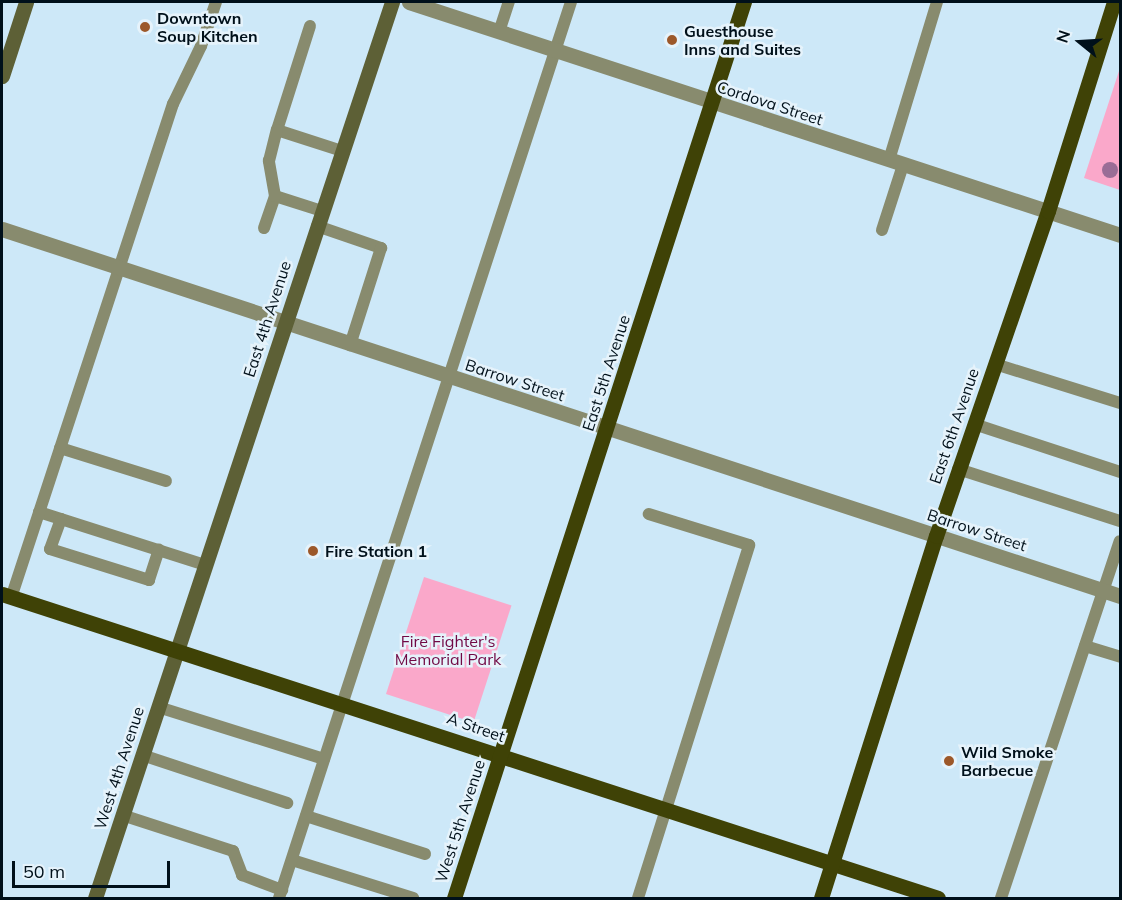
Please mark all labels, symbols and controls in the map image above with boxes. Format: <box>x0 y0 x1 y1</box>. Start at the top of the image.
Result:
place label: Downtown Soup Kitchen <box>157 8 258 46</box>
north arrow <box>1050 12 1110 72</box>
marker: Downtown Soup Kitchen <box>138 20 152 34</box>
place label: Guesthouse Inns and Suites <box>684 21 801 59</box>
text: N <box>1052 28 1074 45</box>
marker: Guesthouse Inns and Suites <box>665 33 679 47</box>
street label: Cordova Street <box>715 77 825 129</box>
street label: East 4th Avenue <box>239 258 295 380</box>
street label: East 5th Avenue <box>578 312 634 434</box>
street label: Barrow Street <box>463 355 567 405</box>
street label: East 6th Avenue <box>925 366 983 486</box>
street label: Barrow Street <box>925 505 1029 555</box>
place label: Fire Station 1 <box>325 541 427 561</box>
marker: Fire Station 1 <box>306 544 320 558</box>
park label: Fire Fighter's Memorial Park <box>395 631 501 669</box>
street label: West 4th Avenue <box>90 704 148 832</box>
street label: A Street <box>444 708 508 746</box>
place label: Wild Smoke Barbecue <box>961 742 1053 780</box>
marker: Wild Smoke Barbecue <box>942 754 956 768</box>
street label: West 5th Avenue <box>431 757 489 885</box>
scale bar <box>15 849 172 887</box>
text: 50 m <box>23 860 65 883</box>

